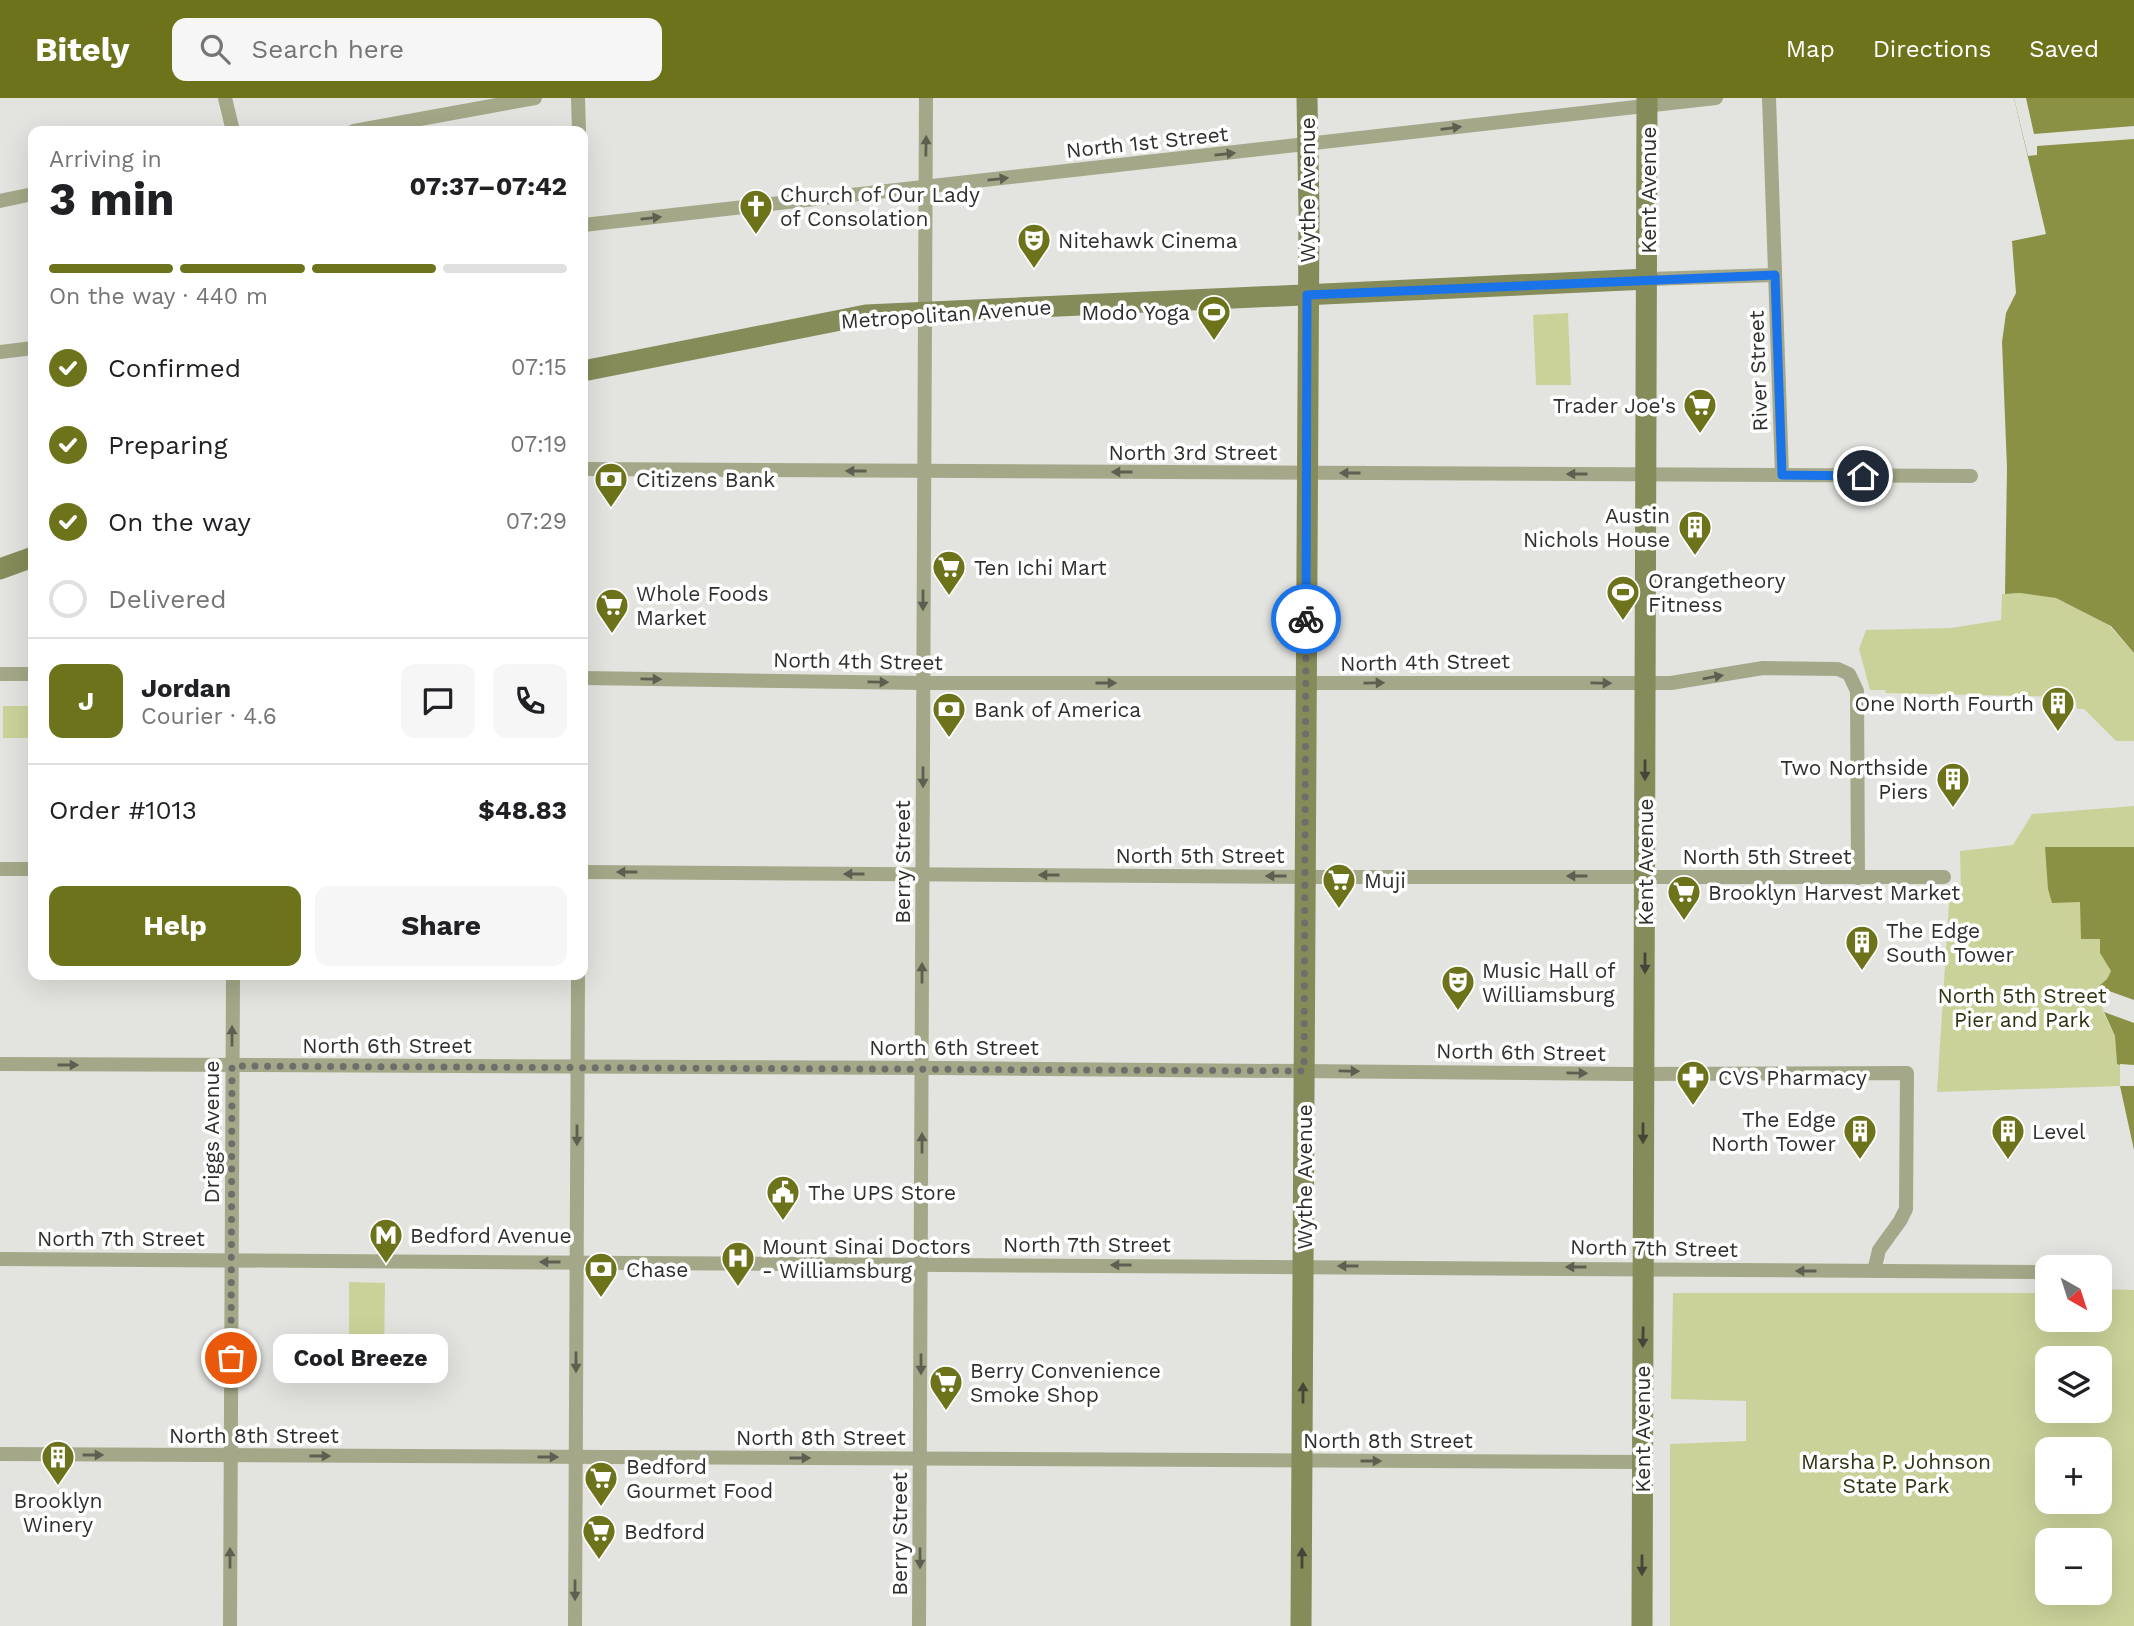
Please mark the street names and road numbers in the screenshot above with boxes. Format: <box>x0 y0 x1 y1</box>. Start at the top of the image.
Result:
street label: Wythe Avenue <box>1295 117 1320 263</box>
street label: North 1st Street <box>1065 121 1229 163</box>
street label: Kent Avenue <box>1636 126 1661 254</box>
street label: Metropolitan Avenue <box>840 294 1052 334</box>
street label: River Street <box>1743 310 1773 432</box>
street label: North 3rd Street <box>1109 440 1278 465</box>
street label: North 4th Street <box>773 647 943 675</box>
street label: North 4th Street <box>1340 648 1510 676</box>
street label: Kent Avenue <box>1633 798 1658 926</box>
street label: Berry Street <box>890 800 915 924</box>
street label: North 5th Street <box>1115 843 1285 868</box>
street label: North 5th Street <box>1682 844 1852 869</box>
street label: North 6th Street <box>302 1033 472 1058</box>
street label: North 6th Street <box>869 1035 1039 1060</box>
street label: North 6th Street <box>1436 1038 1606 1066</box>
street label: Driggs Avenue <box>199 1060 224 1204</box>
street label: Wythe Avenue <box>1292 1104 1317 1250</box>
street label: North 7th Street <box>37 1226 205 1251</box>
street label: North 7th Street <box>1003 1232 1171 1257</box>
street label: North 7th Street <box>1570 1234 1738 1262</box>
street label: Kent Avenue <box>1630 1365 1655 1493</box>
street label: North 8th Street <box>169 1423 339 1448</box>
street label: North 8th Street <box>736 1425 906 1450</box>
street label: North 8th Street <box>1303 1428 1473 1453</box>
street label: Berry Street <box>887 1472 912 1596</box>

